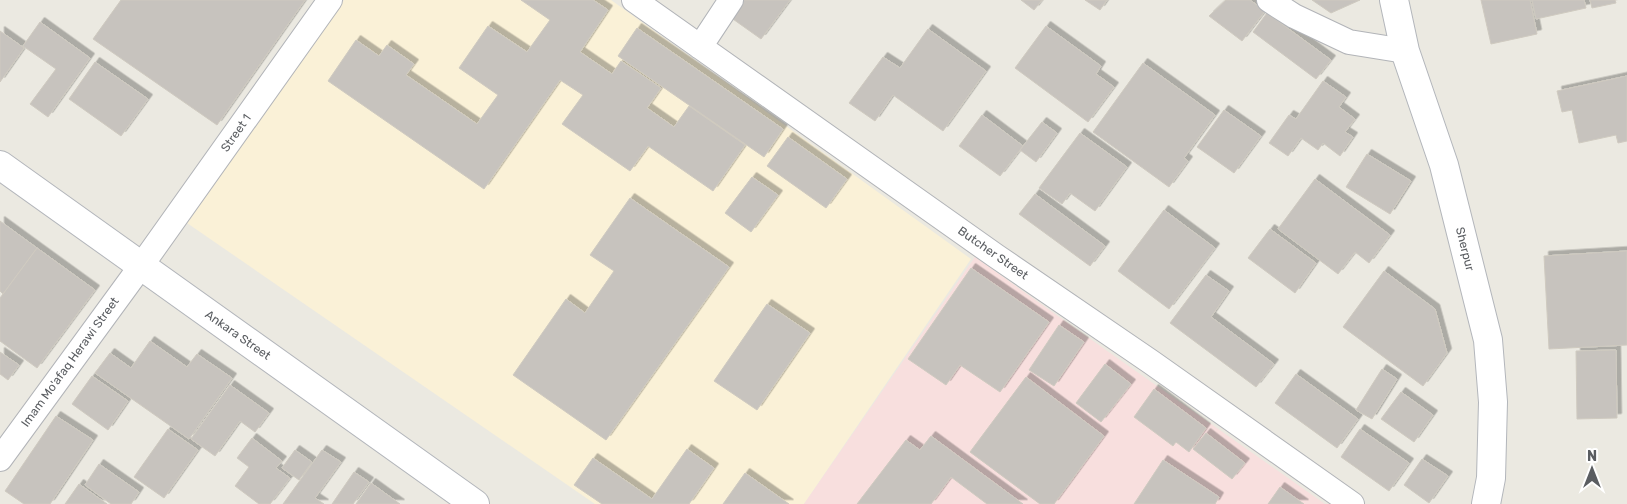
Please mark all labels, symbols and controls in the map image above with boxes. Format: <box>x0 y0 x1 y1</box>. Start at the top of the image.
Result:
street label: Street 1 <box>218 111 254 155</box>
street label: Butcher Street <box>955 224 1031 283</box>
street label: Sherpur <box>1453 225 1477 273</box>
street label: Imam Mo'afaq Herawi Street <box>18 294 122 430</box>
street label: Ankara Street <box>203 307 274 363</box>
north arrow <box>1567 444 1617 494</box>
text: N <box>1587 448 1597 465</box>

